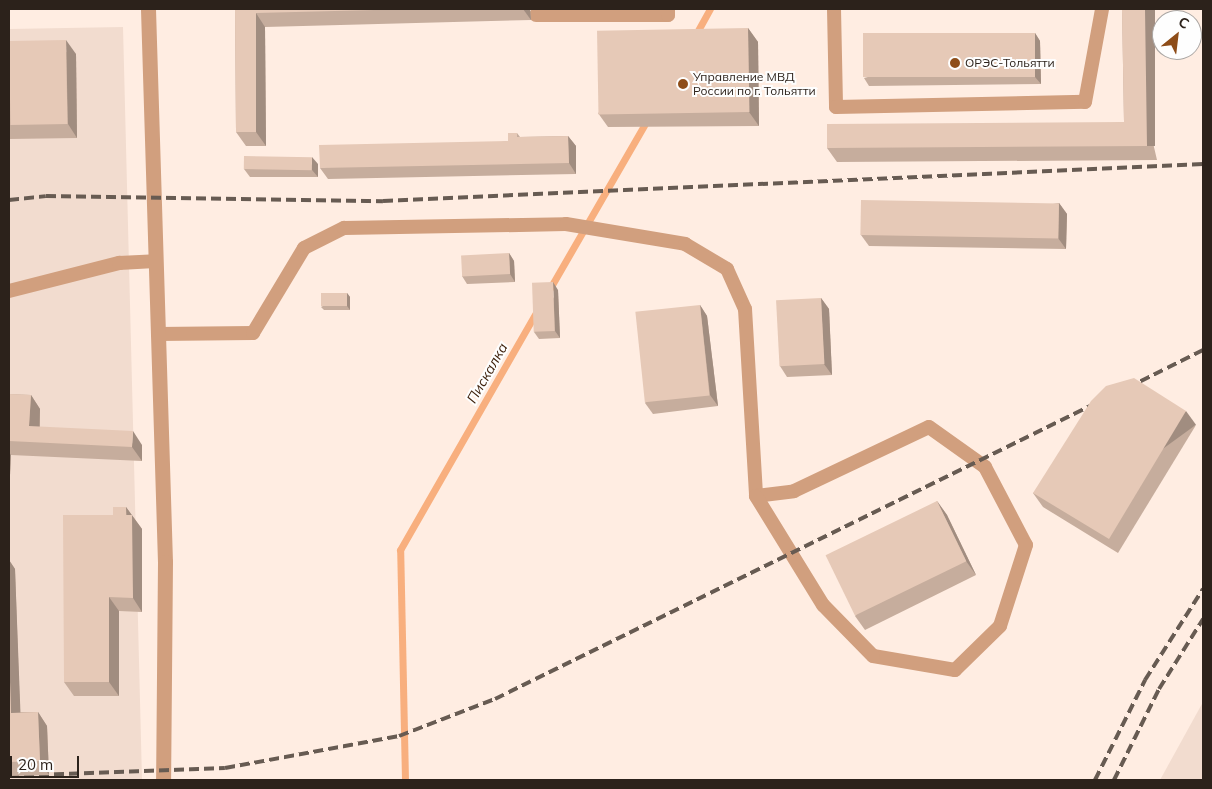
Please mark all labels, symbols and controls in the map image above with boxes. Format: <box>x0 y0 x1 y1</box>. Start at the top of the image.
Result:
north arrow <box>1152 10 1202 60</box>
text: С <box>1175 13 1192 33</box>
place label: ОРЭС-Тольятти <box>965 56 1055 70</box>
marker: ОРЭС-Тольятти <box>949 57 961 69</box>
place label: Управление МВД России по г. Тольятти <box>693 70 816 98</box>
marker: Управление МВД России по г. Тольятти <box>677 78 689 90</box>
water label: Пискалка <box>463 340 511 406</box>
scale bar <box>12 746 81 778</box>
text: 20 m <box>18 755 53 774</box>

